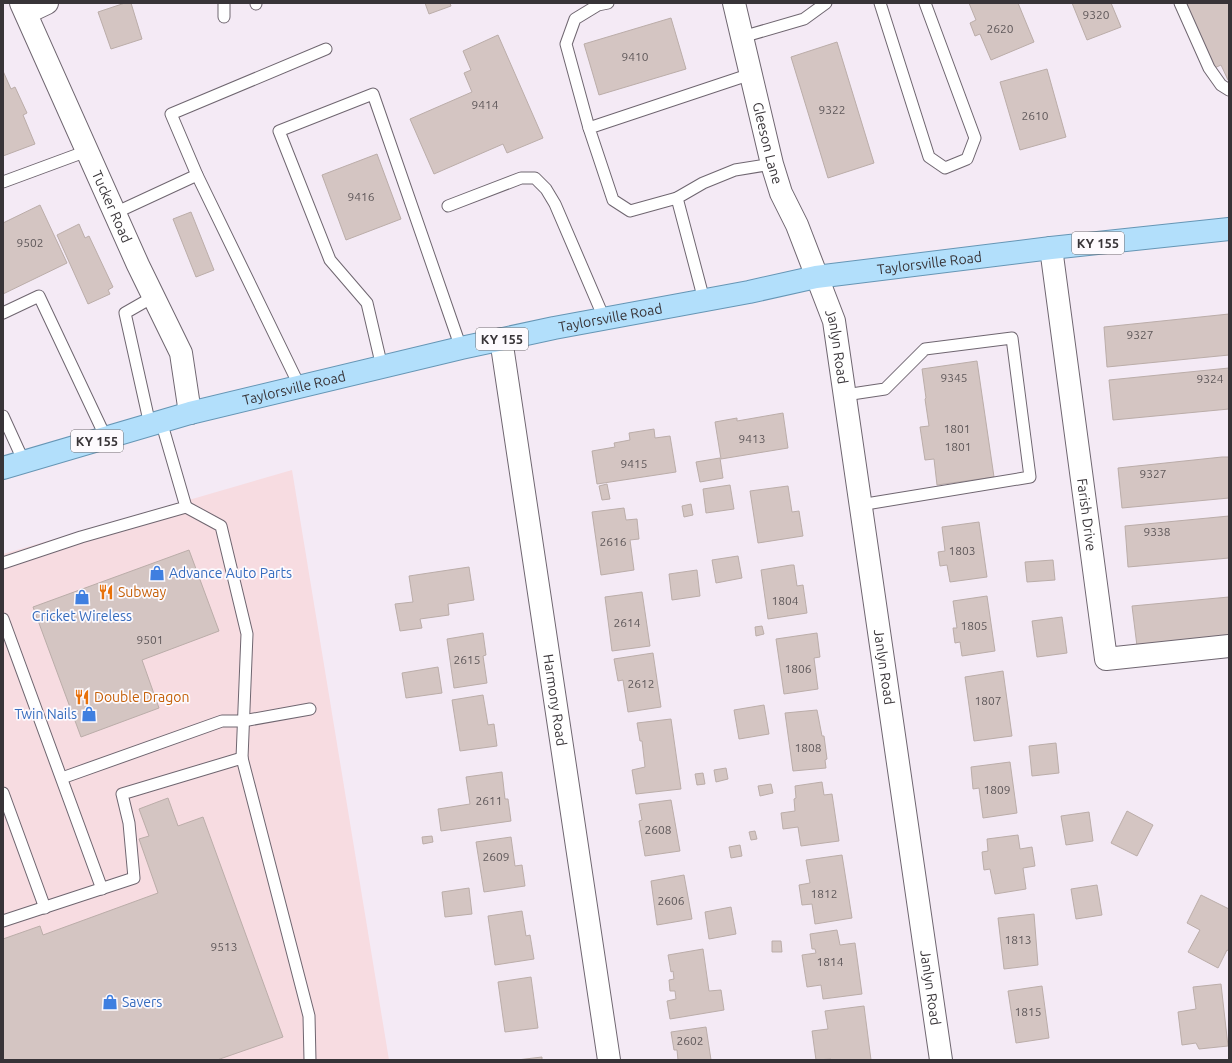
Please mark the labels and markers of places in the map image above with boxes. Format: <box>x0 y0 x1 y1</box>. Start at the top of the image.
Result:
shop icon: Advance Auto Parts <box>148 564 166 582</box>
place label: Advance Auto Parts <box>169 565 292 581</box>
restaurant icon: Subway <box>97 583 115 601</box>
place label: Subway <box>118 584 167 600</box>
shop icon: Cricket Wireless <box>73 588 91 606</box>
place label: Cricket Wireless <box>32 608 132 624</box>
restaurant icon: Double Dragon <box>73 688 91 706</box>
place label: Double Dragon <box>94 689 189 705</box>
shop icon: Twin Nails <box>80 705 98 723</box>
place label: Twin Nails <box>14 706 77 722</box>
shop icon: Savers <box>101 993 119 1011</box>
place label: Savers <box>122 994 162 1010</box>

